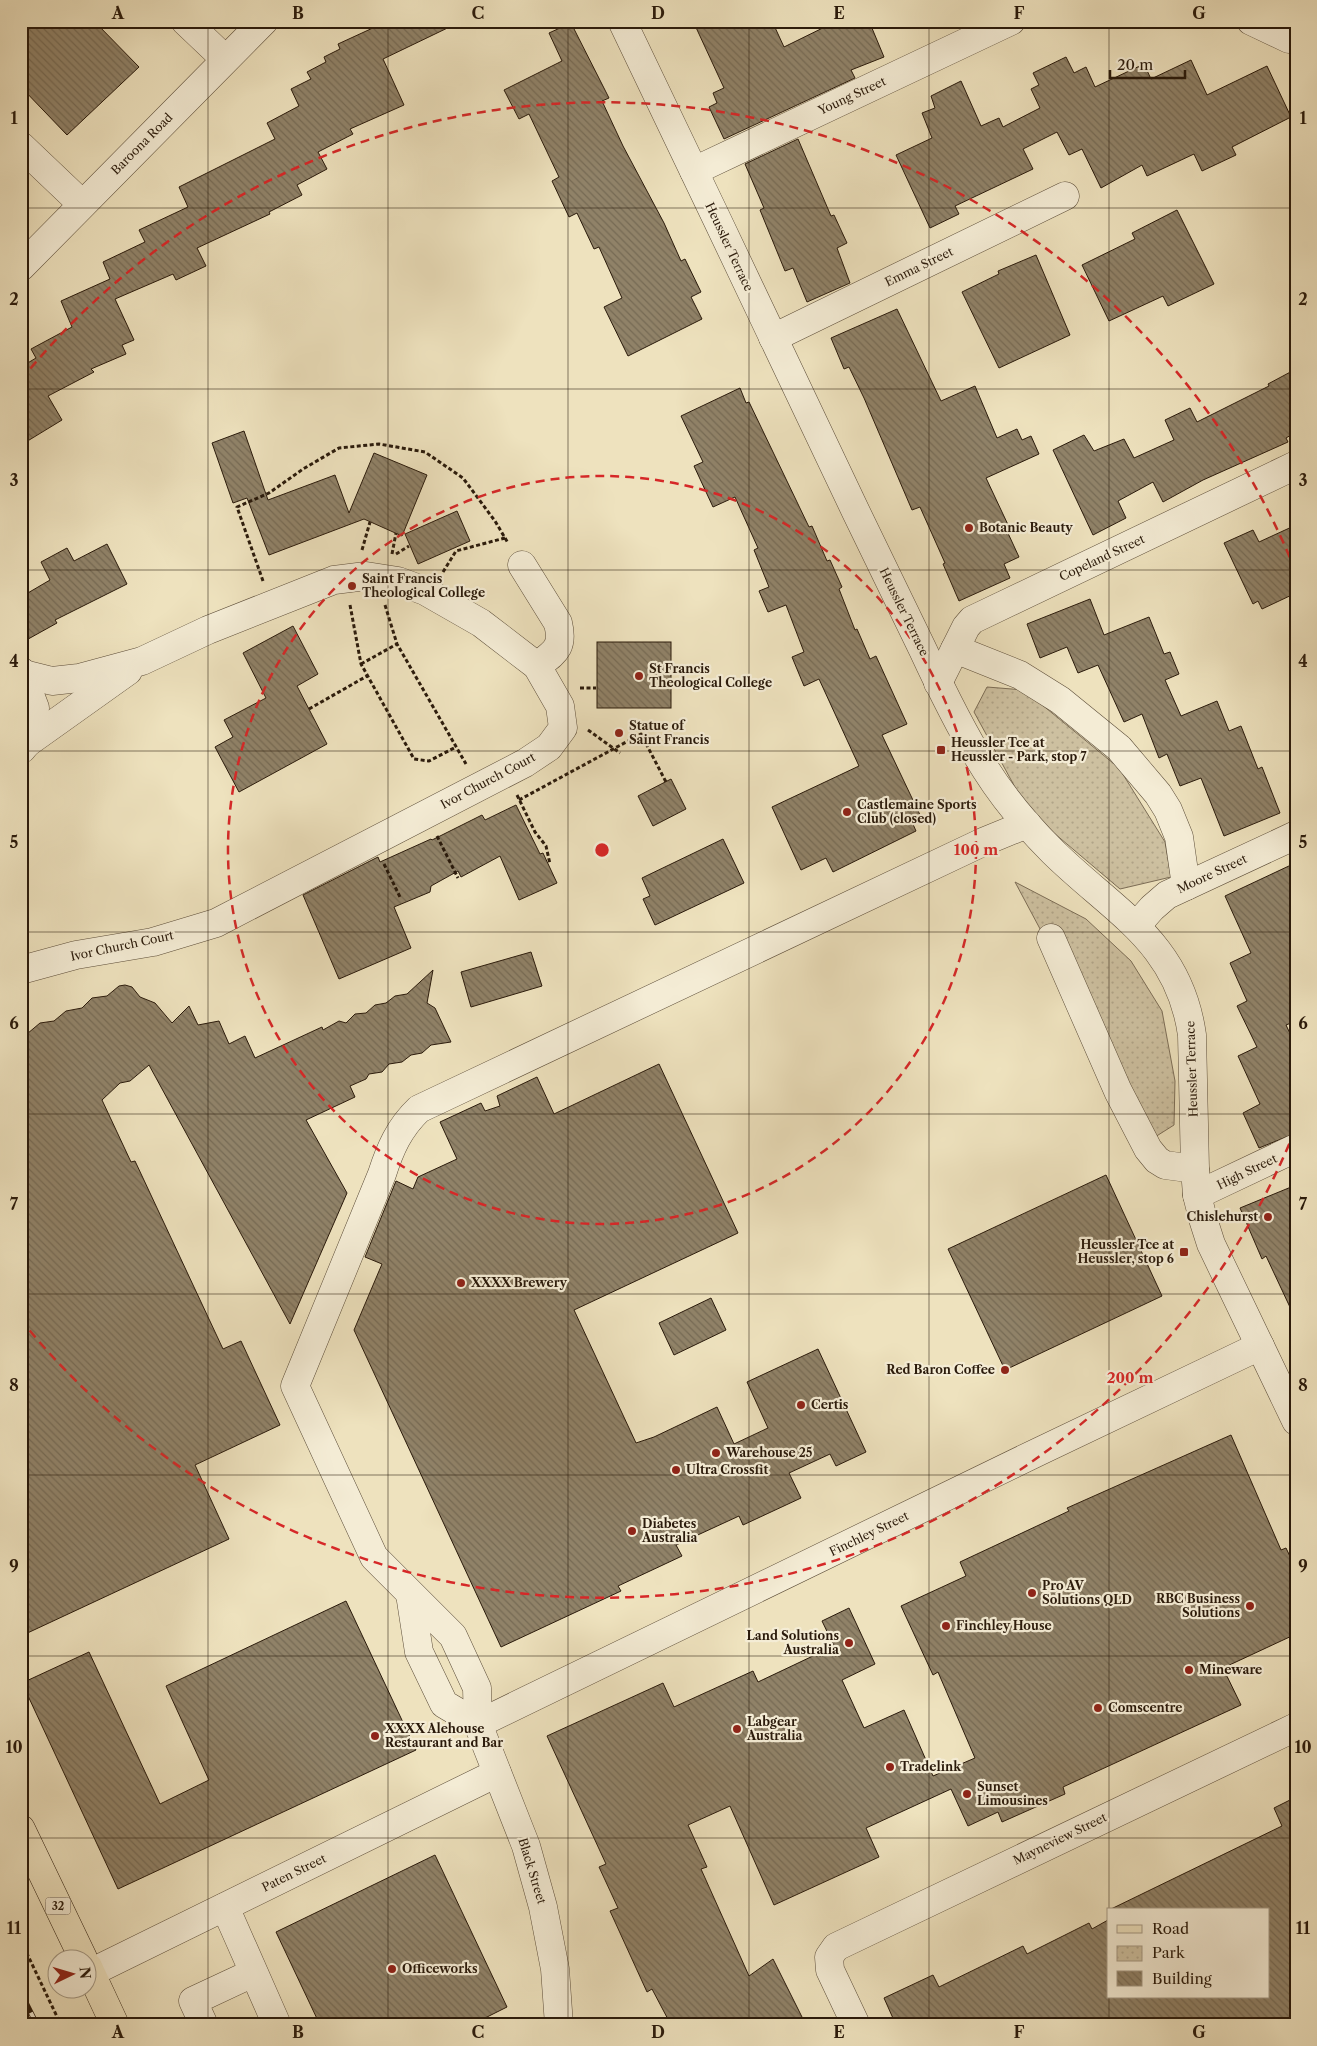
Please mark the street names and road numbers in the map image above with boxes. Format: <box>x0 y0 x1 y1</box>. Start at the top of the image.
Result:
street label: Young Street <box>815 73 889 118</box>
street label: Baroona Road <box>108 109 176 178</box>
street label: Heussler Terrace <box>702 200 757 294</box>
street label: Emma Street <box>882 243 956 290</box>
street label: Copeland Street <box>1057 531 1148 584</box>
street label: Heussler Terrace <box>877 565 932 659</box>
street label: Ivor Church Court <box>438 749 538 812</box>
street label: Moore Street <box>1174 851 1250 896</box>
street label: Ivor Church Court <box>69 927 176 964</box>
street label: Heussler Terrace <box>1182 1020 1201 1118</box>
street label: High Street <box>1214 1150 1280 1193</box>
street label: Finchley Street <box>827 1508 912 1559</box>
street label: Mayneview Street <box>1011 1809 1110 1868</box>
street label: Black Street <box>515 1836 550 1906</box>
street label: Paten Street <box>259 1850 329 1895</box>
road number: 32 <box>46 1898 70 1914</box>

